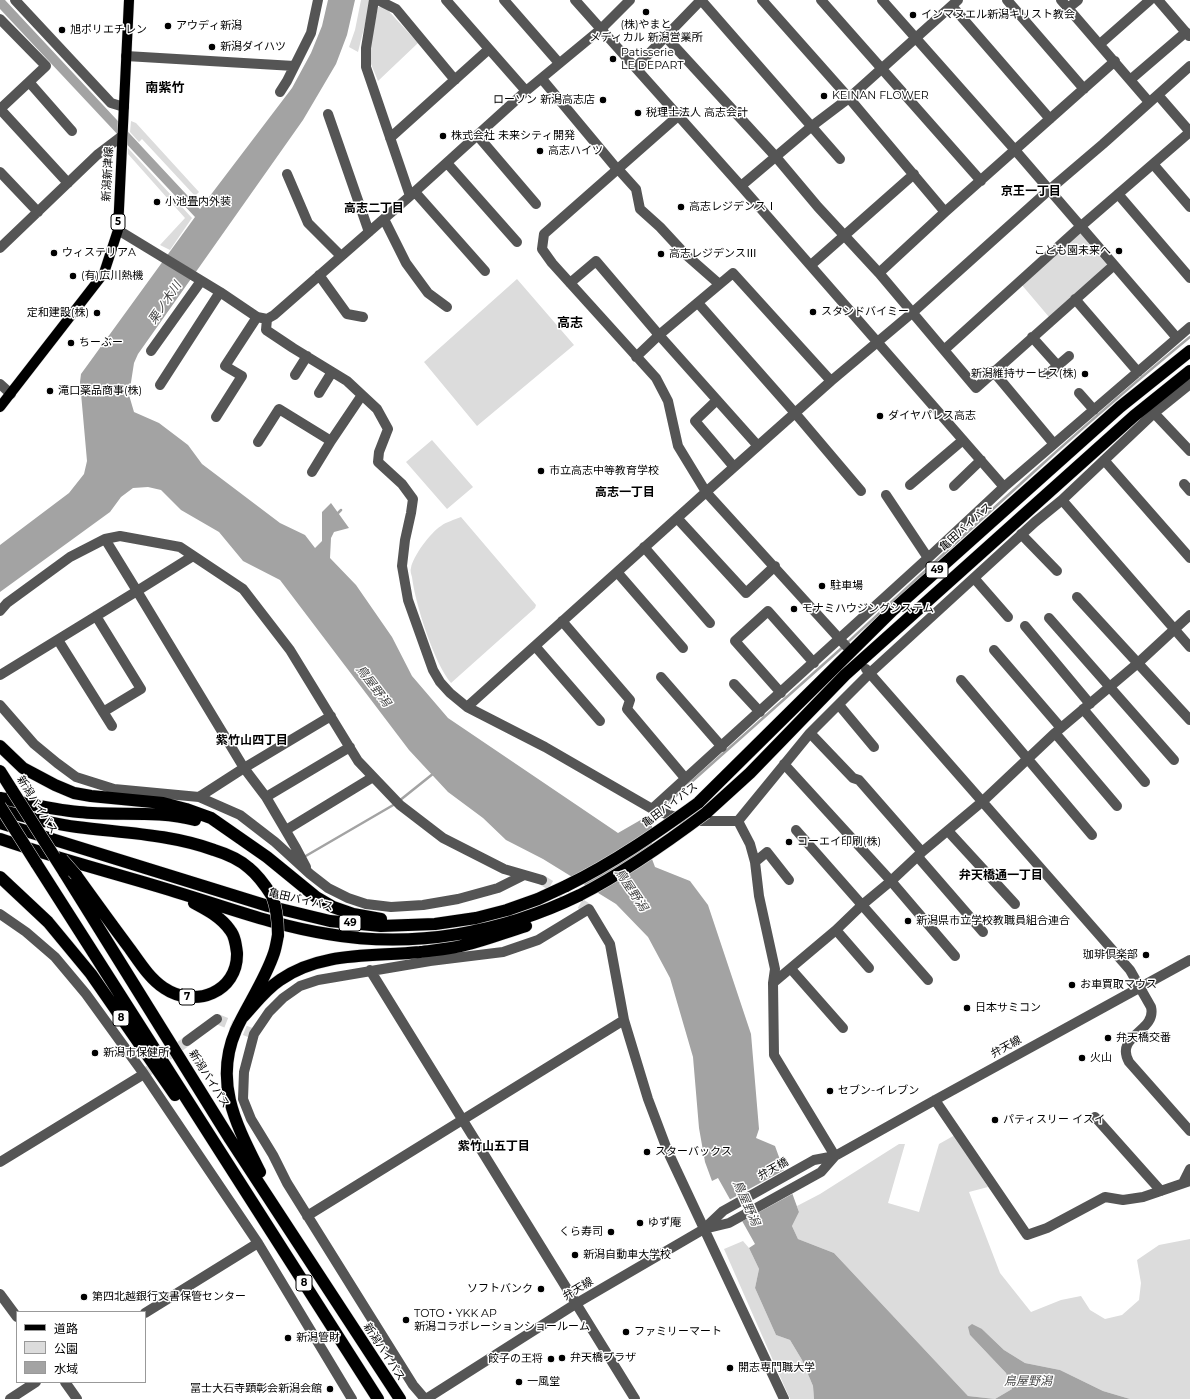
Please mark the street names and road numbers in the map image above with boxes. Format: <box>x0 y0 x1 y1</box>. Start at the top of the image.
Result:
street label: 新潟新津線 <box>100 146 116 202</box>
road number: 5 <box>111 214 125 230</box>
street label: 亀田バイパス <box>937 500 995 554</box>
road number: 49 <box>926 562 948 578</box>
street label: 新潟バイパス <box>14 774 60 836</box>
street label: 亀田バイパス <box>640 780 700 830</box>
street label: 亀田バイパス <box>267 886 335 914</box>
road number: 49 <box>339 915 361 931</box>
road number: 7 <box>179 989 195 1005</box>
road number: 8 <box>113 1010 129 1026</box>
street label: 弁天線 <box>988 1033 1024 1061</box>
street label: 新潟バイパス <box>186 1048 232 1110</box>
street label: 弁天橋 <box>755 1155 791 1183</box>
road number: 8 <box>296 1275 312 1291</box>
street label: 弁天線 <box>560 1275 596 1303</box>
street label: 新潟バイパス <box>360 1321 408 1383</box>

